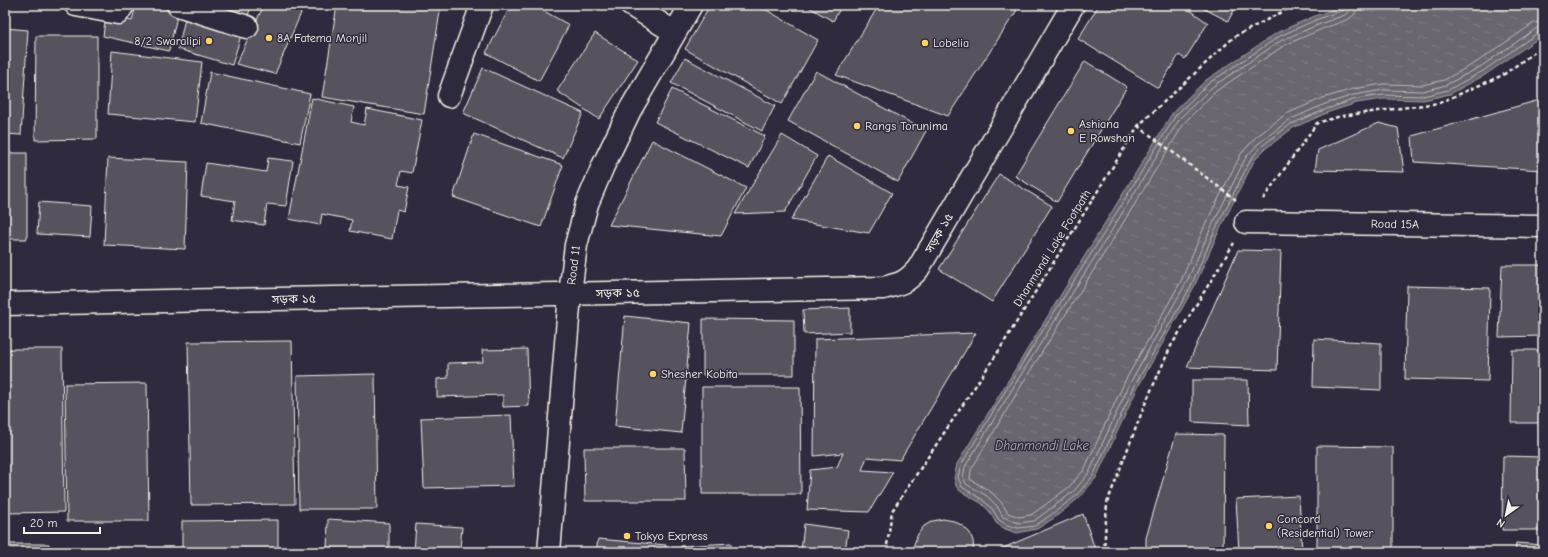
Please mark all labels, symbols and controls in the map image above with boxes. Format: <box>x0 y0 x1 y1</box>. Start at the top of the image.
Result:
place label: 8A Fatema Monjil <box>277 31 367 45</box>
marker: 8A Fatema Monjil <box>264 33 274 43</box>
place label: 8/2 Swaralipi <box>134 34 201 48</box>
marker: 8/2 Swaralipi <box>204 36 214 46</box>
place label: Lobelia <box>933 36 969 50</box>
marker: Lobelia <box>920 38 930 48</box>
place label: Ashiana E Rowshan <box>1079 117 1135 145</box>
place label: Rangs Torunima <box>865 119 948 133</box>
marker: Rangs Torunima <box>852 121 862 131</box>
marker: Ashiana E Rowshan <box>1066 126 1076 136</box>
street label: Dhanmondi Lake Footpath <box>1010 187 1094 309</box>
street label: সড়ক ১৫ <box>921 210 956 256</box>
street label: Road 15A <box>1371 217 1419 231</box>
street label: Road 11 <box>564 244 583 286</box>
street label: সড়ক ১৫ <box>595 286 640 300</box>
street label: সড়ক ১৫ <box>271 292 316 306</box>
place label: Shesher Kobita <box>661 367 738 381</box>
marker: Shesher Kobita <box>648 369 658 379</box>
water label: Dhanmondi Lake <box>995 438 1089 453</box>
north arrow <box>1486 495 1526 535</box>
scale bar <box>24 509 100 535</box>
place label: Concord (Residential) Tower <box>1277 512 1373 540</box>
text: 20 m <box>30 516 58 530</box>
text: N <box>1494 516 1507 530</box>
marker: Concord (Residential) Tower <box>1264 521 1274 531</box>
place label: Tokyo Express <box>635 529 708 543</box>
marker: Tokyo Express <box>622 531 632 541</box>

